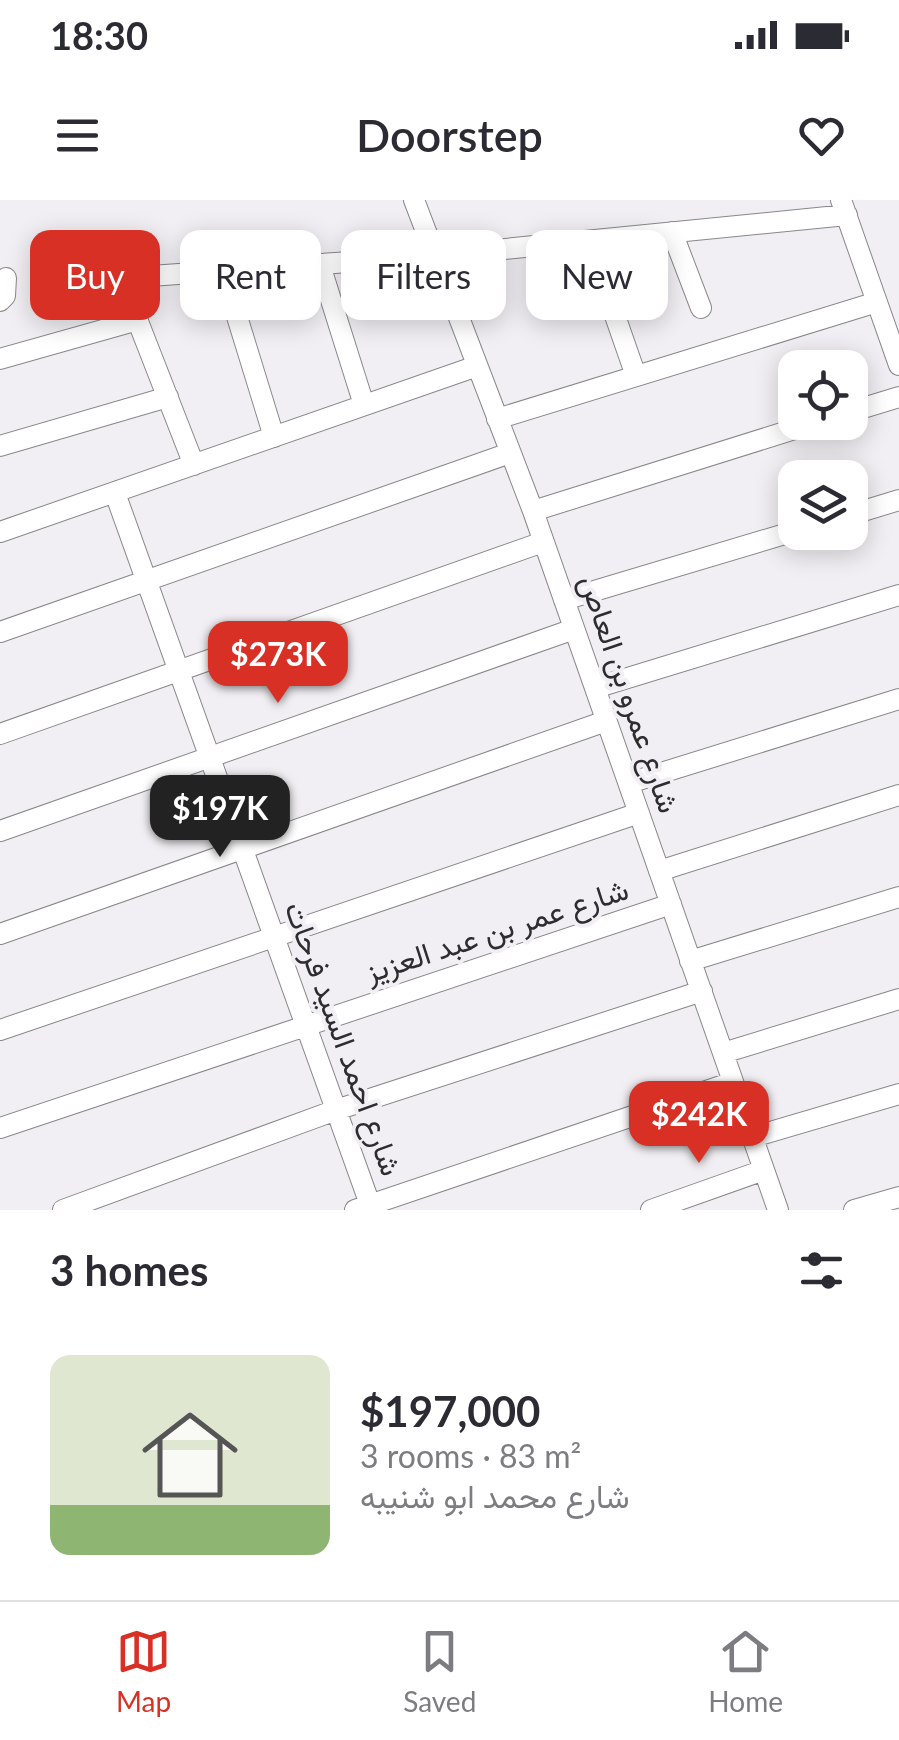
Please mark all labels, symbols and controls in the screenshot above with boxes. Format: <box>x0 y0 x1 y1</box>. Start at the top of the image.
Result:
text: 18:30 <box>50 12 148 58</box>
icon: menu <box>50 108 105 163</box>
text: Doorstep <box>356 108 543 162</box>
icon: heart <box>794 108 849 163</box>
chip: Buy <box>30 230 160 320</box>
chip: Rent <box>180 230 321 320</box>
chip: Filters <box>341 230 506 320</box>
chip: New <box>526 230 668 320</box>
map controls <box>778 350 868 550</box>
button: locate <box>778 350 868 440</box>
button: layers <box>778 460 868 550</box>
street label: شارع عمرو بن العاص <box>570 570 688 818</box>
pin: $273K <box>208 621 348 706</box>
text: $273K <box>230 634 326 673</box>
pin: $197K <box>150 775 290 860</box>
text: $197K <box>172 788 268 827</box>
street label: شارع عمر بن عبد العزيز <box>359 870 634 993</box>
street label: شارع احمد السيد فرحات <box>275 897 411 1181</box>
pin: $242K <box>629 1081 769 1166</box>
text: $242K <box>651 1094 747 1133</box>
icon: filters <box>794 1243 849 1298</box>
text: 3 homes <box>50 1245 208 1295</box>
text: $197,000 <box>360 1386 540 1436</box>
icon: home <box>130 1395 250 1515</box>
text: 3 rooms · 83 m² <box>360 1436 581 1475</box>
text: شارع محمد ابو شنيبه <box>360 1476 630 1515</box>
tab: Map <box>116 1624 171 1718</box>
tab: Saved <box>403 1624 476 1718</box>
tab: Home <box>708 1624 783 1718</box>

